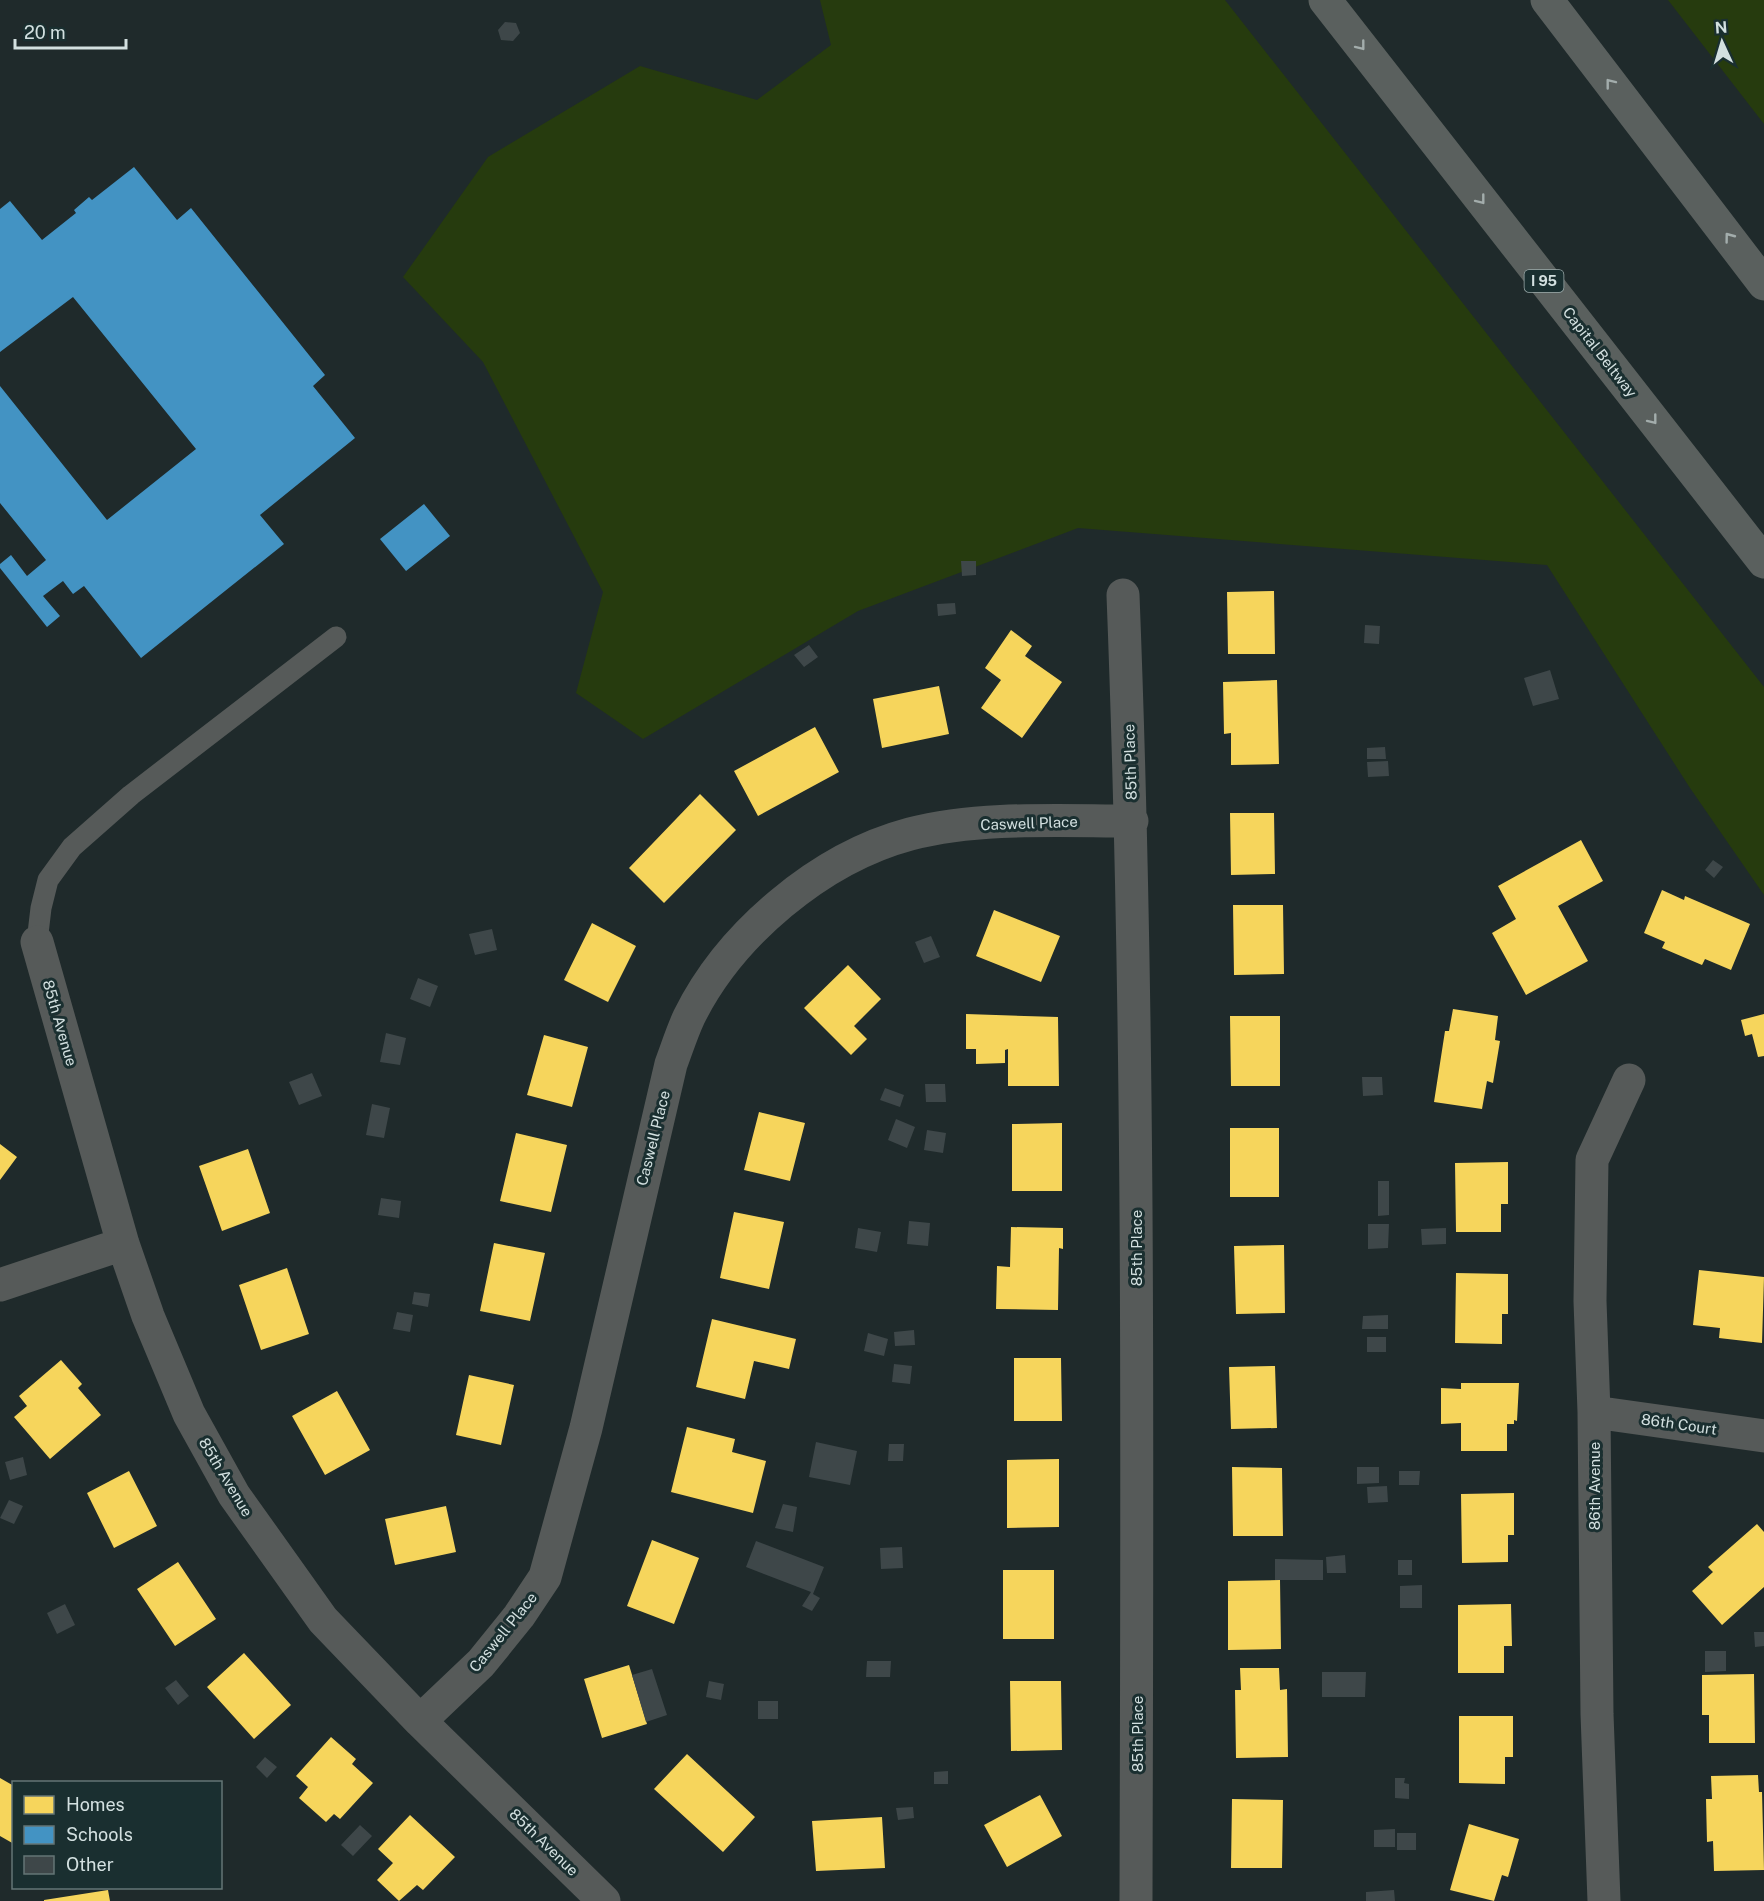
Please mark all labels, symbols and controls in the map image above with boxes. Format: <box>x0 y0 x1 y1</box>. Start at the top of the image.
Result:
scale bar <box>15 12 126 50</box>
north arrow <box>1692 12 1752 72</box>
text: N <box>1714 18 1728 37</box>
text: 20 m <box>24 22 66 43</box>
one-way arrow <box>1354 39 1365 50</box>
one-way arrow <box>1607 78 1618 89</box>
one-way arrow <box>1474 193 1485 204</box>
one-way arrow <box>1725 233 1736 244</box>
road number: I 95 <box>1524 270 1564 292</box>
street label: Capital Beltway <box>1560 304 1640 400</box>
one-way arrow <box>1645 413 1656 424</box>
street label: 85th Place <box>1120 724 1140 800</box>
street label: Caswell Place <box>980 813 1078 833</box>
street label: 85th Avenue <box>40 978 80 1068</box>
street label: Caswell Place <box>633 1089 673 1187</box>
street label: 85th Place <box>1128 1210 1145 1286</box>
street label: 86th Court <box>1640 1410 1718 1438</box>
street label: 85th Avenue <box>196 1434 256 1520</box>
street label: 86th Avenue <box>1586 1442 1603 1530</box>
street label: Caswell Place <box>466 1589 540 1675</box>
street label: 85th Place <box>1129 1696 1146 1772</box>
legend <box>12 1781 222 1889</box>
text: Homes <box>66 1794 125 1815</box>
street label: 85th Avenue <box>506 1805 582 1879</box>
text: Schools <box>66 1824 133 1845</box>
text: Other <box>66 1854 114 1875</box>

